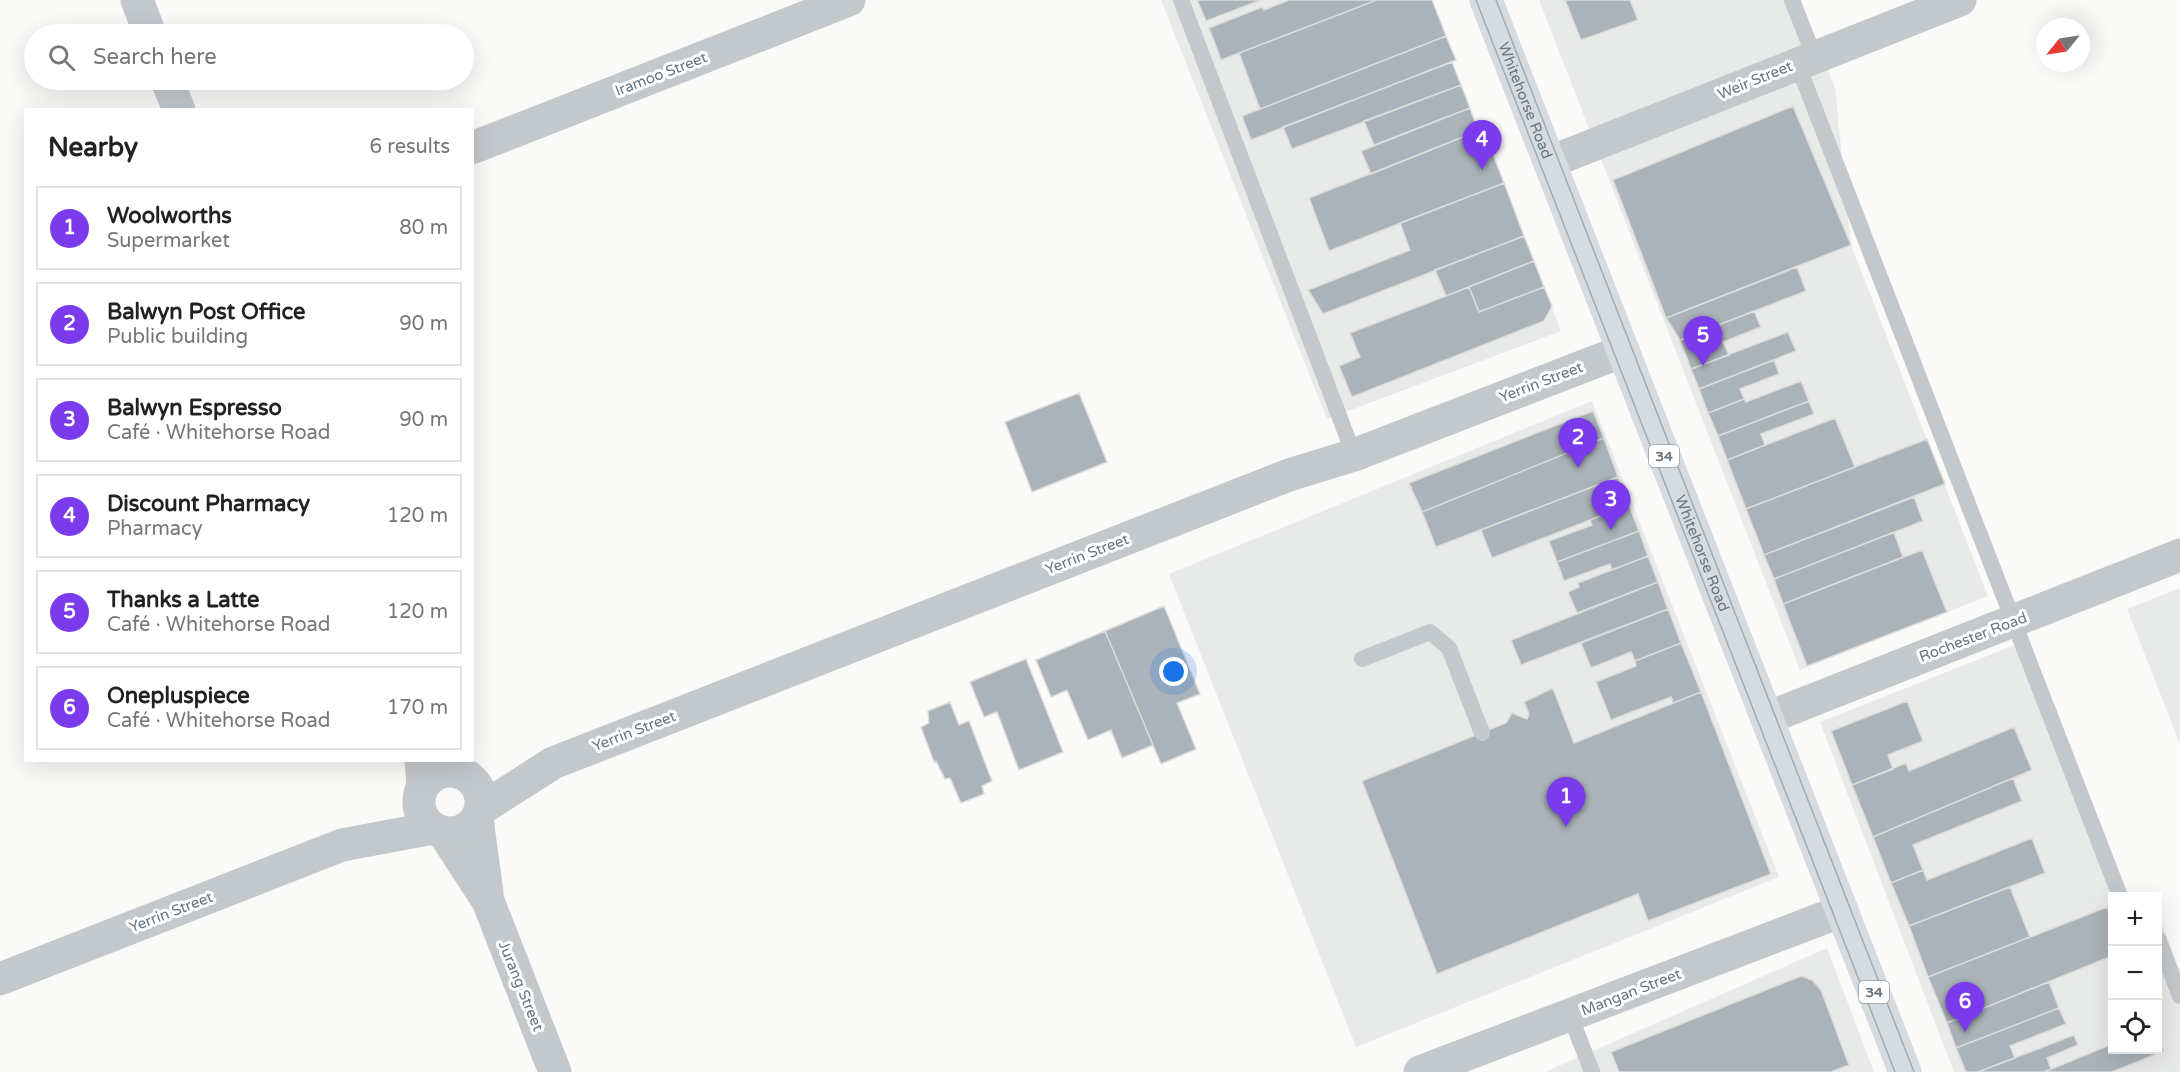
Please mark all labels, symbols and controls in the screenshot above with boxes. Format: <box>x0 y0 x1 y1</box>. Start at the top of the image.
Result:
north arrow <box>2036 18 2090 72</box>
search box <box>24 24 474 90</box>
street label: Whitehorse Road <box>1494 40 1556 161</box>
icon: search <box>45 41 78 74</box>
text: Search here <box>93 44 217 70</box>
street label: Iramoo Street <box>612 48 710 100</box>
street label: Weir Street <box>1715 57 1795 103</box>
pin: 4 <box>1462 120 1502 170</box>
text: Nearby <box>48 132 138 163</box>
text: 6 results <box>370 135 450 159</box>
text: Woolworths <box>107 203 232 229</box>
text: 1 <box>63 216 76 240</box>
text: 80 m <box>399 216 448 240</box>
text: Supermarket <box>107 229 230 253</box>
text: Balwyn Post Office <box>107 299 306 325</box>
text: 2 <box>63 312 76 336</box>
text: 90 m <box>399 312 448 336</box>
pin: 5 <box>1684 316 1722 366</box>
text: Public building <box>107 325 248 349</box>
street label: Yerrin Street <box>1497 358 1586 406</box>
text: Balwyn Espresso <box>107 395 282 421</box>
text: 3 <box>63 408 76 432</box>
text: 90 m <box>399 408 448 432</box>
pin: 2 <box>1558 418 1598 468</box>
text: Café · Whitehorse Road <box>107 421 330 445</box>
road number: 34 <box>1649 445 1679 467</box>
pin: 3 <box>1592 480 1630 530</box>
text: Discount Pharmacy <box>107 491 310 517</box>
street label: Whitehorse Road <box>1671 492 1733 614</box>
text: 4 <box>63 504 76 528</box>
text: 120 m <box>387 504 448 528</box>
text: Pharmacy <box>107 517 202 541</box>
street label: Yerrin Street <box>1043 530 1132 578</box>
text: Thanks a Latte <box>107 587 260 613</box>
text: 5 <box>63 600 76 624</box>
text: 120 m <box>387 600 448 624</box>
street label: Rochester Road <box>1917 608 2029 666</box>
text: Café · Whitehorse Road <box>107 613 330 637</box>
your location <box>1159 657 1188 686</box>
text: Onepluspiece <box>107 683 250 709</box>
text: 6 <box>63 696 76 720</box>
text: 170 m <box>387 696 448 720</box>
street label: Yerrin Street <box>590 707 679 755</box>
text: Café · Whitehorse Road <box>107 709 330 733</box>
pin: 1 <box>1546 778 1586 827</box>
street label: Yerrin Street <box>127 888 216 936</box>
map controls <box>2108 892 2162 1054</box>
button: + <box>2108 892 2162 946</box>
street label: Jurang Street <box>495 938 547 1034</box>
button: − <box>2108 946 2162 1000</box>
street label: Mangan Street <box>1578 965 1684 1019</box>
road number: 34 <box>1859 981 1889 1003</box>
pin: 6 <box>1946 982 1984 1032</box>
button: locate <box>2108 1000 2162 1054</box>

